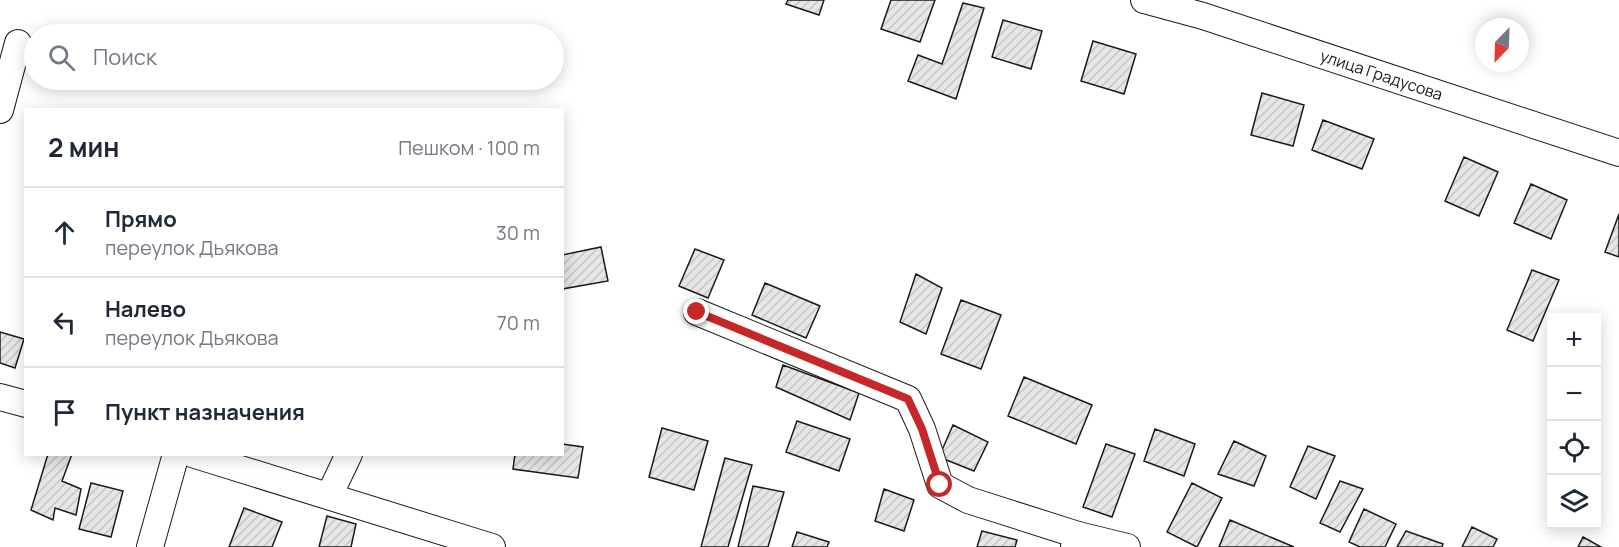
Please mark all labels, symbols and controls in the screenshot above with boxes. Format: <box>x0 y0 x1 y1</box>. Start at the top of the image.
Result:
north arrow <box>1475 18 1529 72</box>
search box <box>24 24 564 90</box>
icon: search <box>45 41 78 74</box>
text: Поиск <box>93 42 157 72</box>
street label: улица Градусова <box>1317 44 1446 105</box>
text: 2 мин <box>48 129 120 165</box>
text: Пешком · 100 m <box>398 134 540 161</box>
text: Прямо <box>105 204 177 234</box>
icon: ahead <box>48 216 81 249</box>
text: 30 m <box>496 219 540 246</box>
text: переулок Дьякова <box>105 234 279 261</box>
text: Налево <box>105 294 186 324</box>
route end <box>683 298 709 324</box>
icon: left <box>48 306 81 339</box>
text: 70 m <box>497 309 540 336</box>
map controls <box>1547 313 1601 529</box>
button: + <box>1547 313 1601 367</box>
text: переулок Дьякова <box>105 324 279 351</box>
button: − <box>1547 367 1601 421</box>
icon: arrive <box>48 396 81 429</box>
text: Пункт назначения <box>105 397 305 427</box>
button: locate <box>1547 421 1601 475</box>
route start <box>926 471 952 497</box>
button: layers <box>1547 475 1601 529</box>

